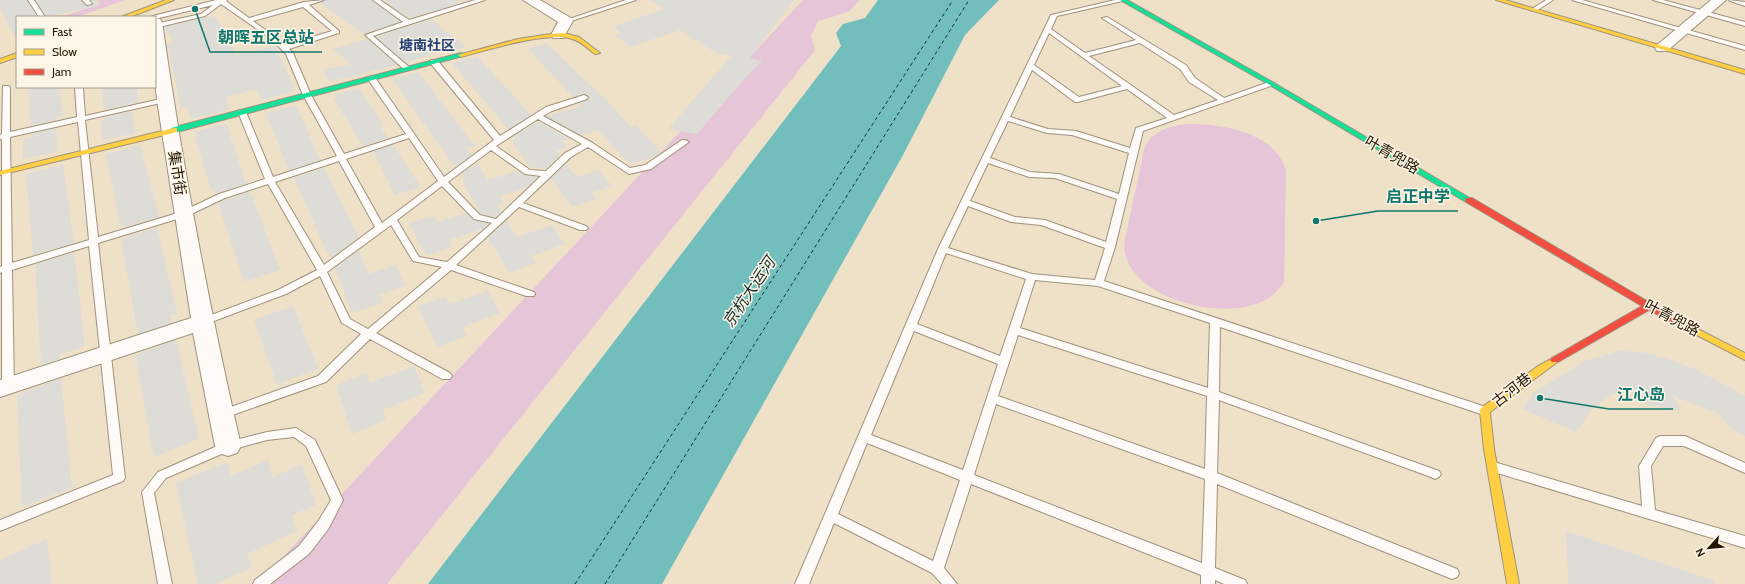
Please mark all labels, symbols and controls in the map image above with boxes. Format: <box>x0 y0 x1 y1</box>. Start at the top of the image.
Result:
legend <box>16 16 156 88</box>
text: Fast <box>52 24 72 39</box>
callout: 朝晖五区总站 <box>210 24 322 52</box>
text: 朝晖五区总站 <box>218 28 314 47</box>
district label: 塘南社区 <box>399 36 455 54</box>
text: Slow <box>52 44 77 59</box>
text: Jam <box>51 64 71 79</box>
street label: 叶青兜路 <box>1362 132 1422 178</box>
street label: 集市街 <box>165 149 189 197</box>
callout: 启正中学 <box>1378 183 1458 211</box>
text: 启正中学 <box>1386 187 1450 206</box>
water label: 京杭大运河 <box>719 251 781 330</box>
street label: 叶青兜路 <box>1641 296 1703 340</box>
street label: 古河巷 <box>1489 369 1535 411</box>
callout: 江心岛 <box>1609 381 1673 409</box>
text: 江心岛 <box>1617 385 1665 404</box>
north arrow <box>1689 528 1729 568</box>
text: N <box>1692 546 1708 559</box>

